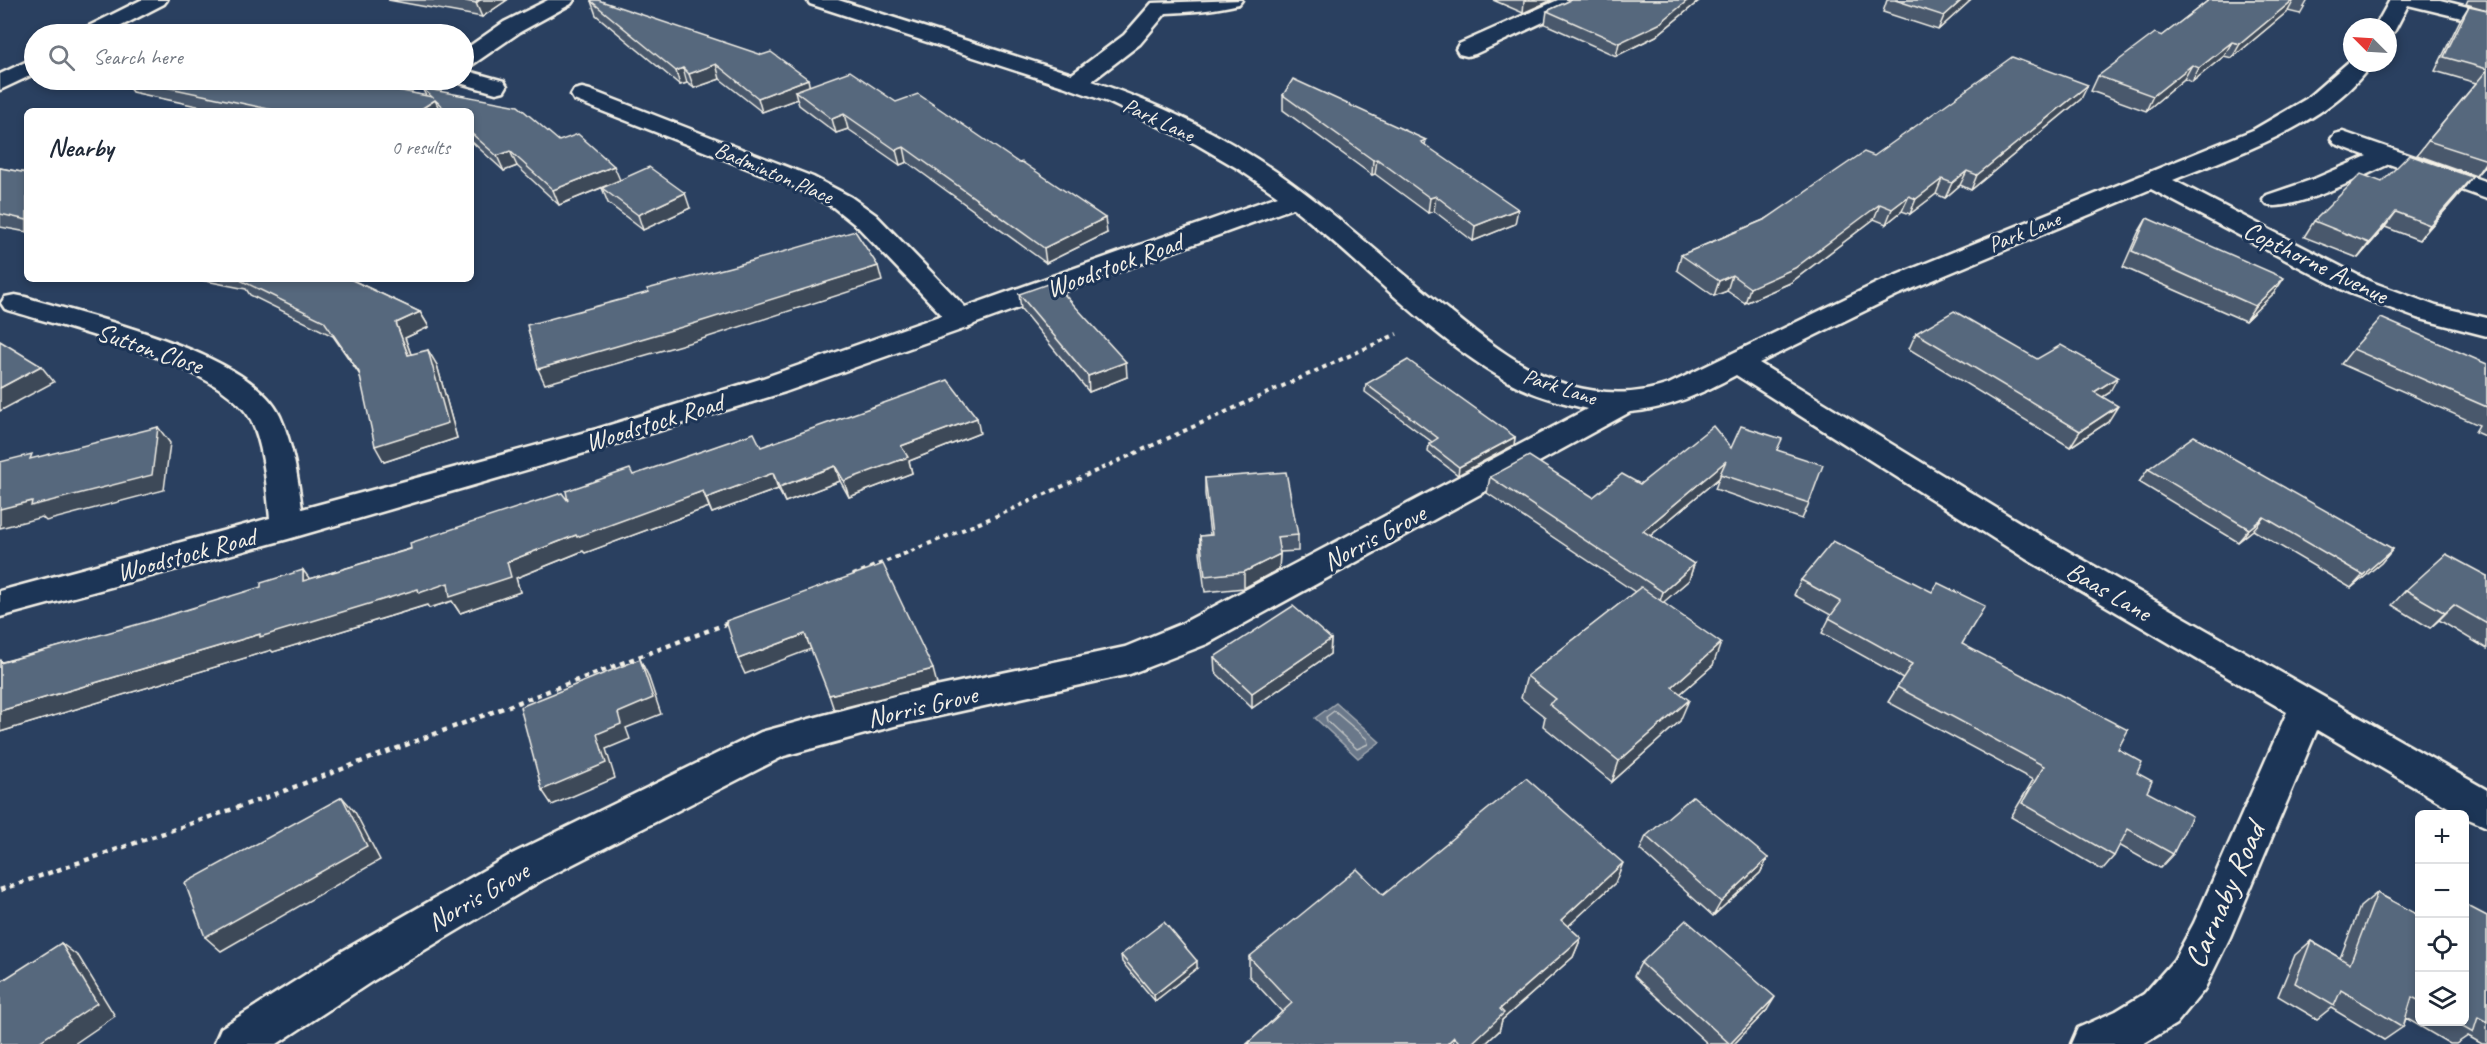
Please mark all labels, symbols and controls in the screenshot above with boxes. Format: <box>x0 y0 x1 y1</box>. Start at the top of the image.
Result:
north arrow <box>2343 18 2397 72</box>
search box <box>24 24 474 90</box>
icon: search <box>45 41 78 74</box>
text: Search here <box>93 43 183 71</box>
street label: Park Lane <box>1118 91 1200 149</box>
text: Nearby <box>48 131 113 164</box>
text: 0 results <box>391 135 450 160</box>
street label: Badminton Place <box>710 135 839 211</box>
street label: Park Lane <box>1984 204 2066 259</box>
street label: Copthorne Avenue <box>2238 213 2395 312</box>
street label: Woodstock Road <box>1042 224 1190 305</box>
street label: Sutton Close <box>93 315 209 383</box>
street label: Park Lane <box>1519 362 1602 412</box>
street label: Woodstock Road <box>581 385 731 459</box>
street label: Norris Grove <box>1317 495 1434 578</box>
street label: Woodstock Road <box>113 519 263 589</box>
street label: Baas Lane <box>2061 554 2159 630</box>
street label: Norris Grove <box>864 677 983 735</box>
map controls <box>2415 810 2469 1026</box>
button: + <box>2415 810 2469 864</box>
street label: Carnaby Road <box>2174 811 2277 974</box>
street label: Norris Grove <box>422 853 537 939</box>
button: − <box>2415 864 2469 918</box>
button: locate <box>2415 918 2469 972</box>
button: layers <box>2415 972 2469 1026</box>

